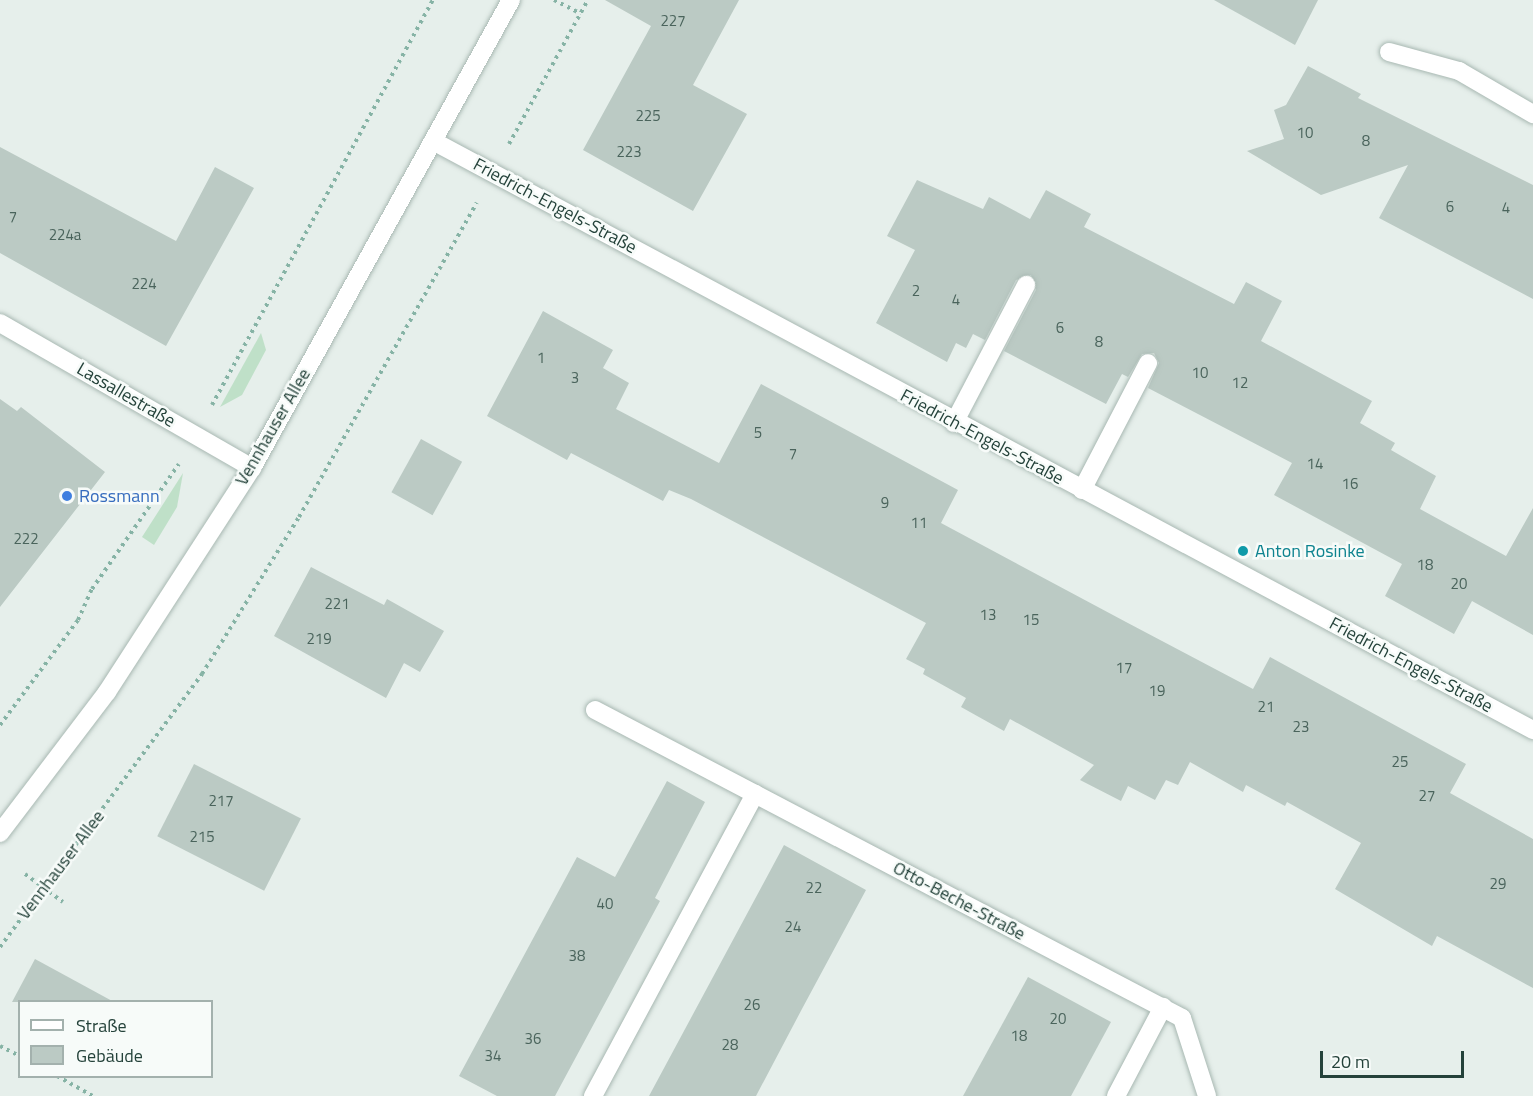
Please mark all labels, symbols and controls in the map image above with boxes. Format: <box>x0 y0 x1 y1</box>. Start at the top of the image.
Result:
house number: 227 <box>660 12 686 30</box>
house number: 225 <box>635 107 661 125</box>
house number: 10 <box>1297 124 1313 142</box>
house number: 8 <box>1362 132 1370 150</box>
house number: 223 <box>616 143 642 161</box>
street label: Friedrich-Engels-Straße <box>470 154 640 258</box>
house number: 6 <box>1446 198 1454 216</box>
house number: 4 <box>1502 199 1510 217</box>
house number: 7 <box>9 208 17 226</box>
house number: 224a <box>49 226 81 244</box>
house number: 224 <box>131 275 157 293</box>
house number: 2 <box>912 282 920 300</box>
house number: 4 <box>952 291 960 309</box>
house number: 6 <box>1056 319 1064 337</box>
house number: 8 <box>1095 333 1103 351</box>
house number: 1 <box>537 349 545 367</box>
street label: Lassallestraße <box>73 358 179 432</box>
house number: 10 <box>1192 364 1208 382</box>
street label: Vennhauser Allee <box>231 365 315 489</box>
house number: 3 <box>571 369 579 387</box>
house number: 12 <box>1232 374 1248 392</box>
street label: Friedrich-Engels-Straße <box>897 385 1067 489</box>
house number: 5 <box>754 424 762 442</box>
house number: 7 <box>789 445 797 463</box>
house number: 14 <box>1307 455 1323 473</box>
house number: 16 <box>1342 475 1358 493</box>
place label: Rossmann <box>79 485 160 507</box>
marker: Rossmann <box>60 489 74 503</box>
house number: 9 <box>881 494 889 512</box>
house number: 11 <box>911 514 927 532</box>
house number: 222 <box>13 530 39 548</box>
place label: Anton Rosinke <box>1255 540 1365 562</box>
marker: Anton Rosinke <box>1236 544 1250 558</box>
house number: 18 <box>1417 556 1433 574</box>
house number: 20 <box>1451 575 1467 593</box>
house number: 221 <box>324 595 350 613</box>
house number: 13 <box>980 606 996 624</box>
house number: 15 <box>1023 611 1039 629</box>
street label: Friedrich-Engels-Straße <box>1326 613 1496 717</box>
house number: 219 <box>306 630 332 648</box>
house number: 17 <box>1116 659 1132 677</box>
house number: 19 <box>1149 682 1165 700</box>
house number: 21 <box>1258 698 1274 716</box>
house number: 23 <box>1293 718 1309 736</box>
house number: 25 <box>1392 753 1408 771</box>
house number: 27 <box>1419 787 1435 805</box>
house number: 217 <box>208 792 234 810</box>
street label: Vennhauser Allee <box>13 806 109 924</box>
house number: 215 <box>189 828 215 846</box>
street label: Otto-Beche-Straße <box>889 857 1029 945</box>
house number: 29 <box>1490 875 1506 893</box>
house number: 22 <box>806 879 822 897</box>
house number: 40 <box>597 895 613 913</box>
house number: 24 <box>785 918 801 936</box>
house number: 38 <box>569 947 585 965</box>
house number: 26 <box>744 996 760 1014</box>
legend <box>18 1000 213 1078</box>
house number: 20 <box>1050 1010 1066 1028</box>
text: Straße <box>76 1012 127 1039</box>
house number: 18 <box>1011 1027 1027 1045</box>
house number: 36 <box>525 1030 541 1048</box>
house number: 28 <box>722 1036 738 1054</box>
scale bar <box>1323 1039 1467 1077</box>
text: Gebäude <box>76 1042 143 1069</box>
house number: 34 <box>485 1047 501 1065</box>
text: 20 m <box>1331 1048 1370 1075</box>

